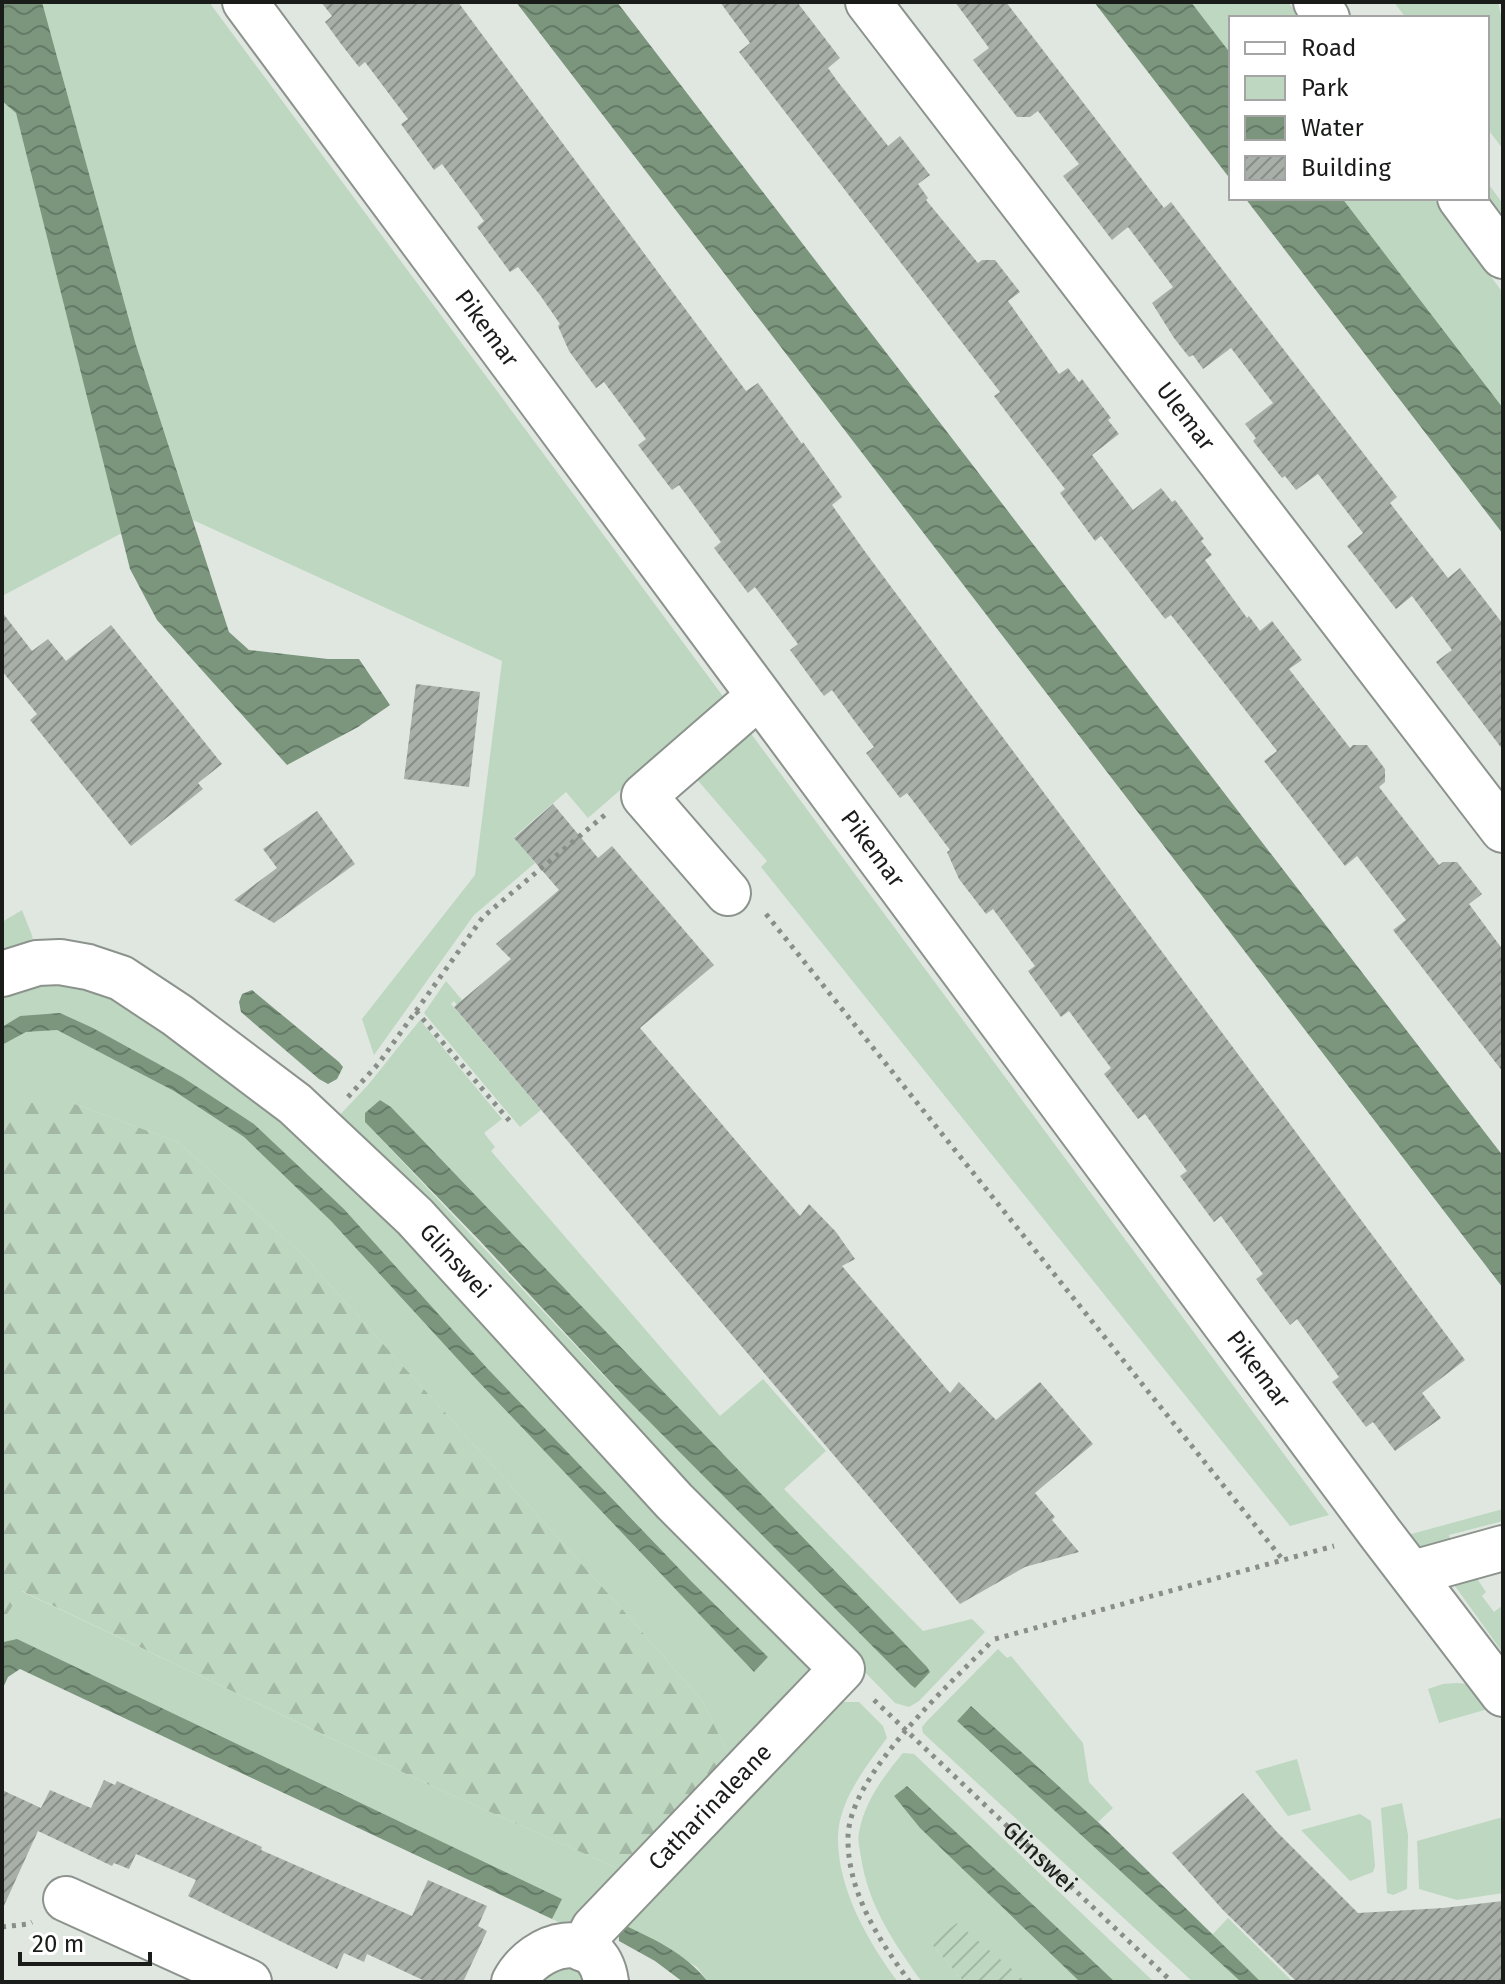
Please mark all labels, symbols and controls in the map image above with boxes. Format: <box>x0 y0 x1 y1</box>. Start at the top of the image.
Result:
legend <box>1229 16 1489 200</box>
text: Road <box>1301 34 1356 62</box>
text: Park <box>1301 74 1349 102</box>
text: Water <box>1301 114 1365 142</box>
text: Building <box>1301 154 1391 182</box>
street label: Pikemar <box>449 284 525 373</box>
street label: Ulemar <box>1151 376 1221 457</box>
street label: Pikemar <box>835 805 911 893</box>
street label: Glinswei <box>414 1218 496 1304</box>
street label: Pikemar <box>1221 1325 1297 1414</box>
street label: Catharinaleane <box>643 1738 777 1876</box>
street label: Glinswei <box>997 1815 1082 1898</box>
scale bar <box>20 1916 150 1966</box>
text: 20 m <box>32 1930 84 1958</box>

